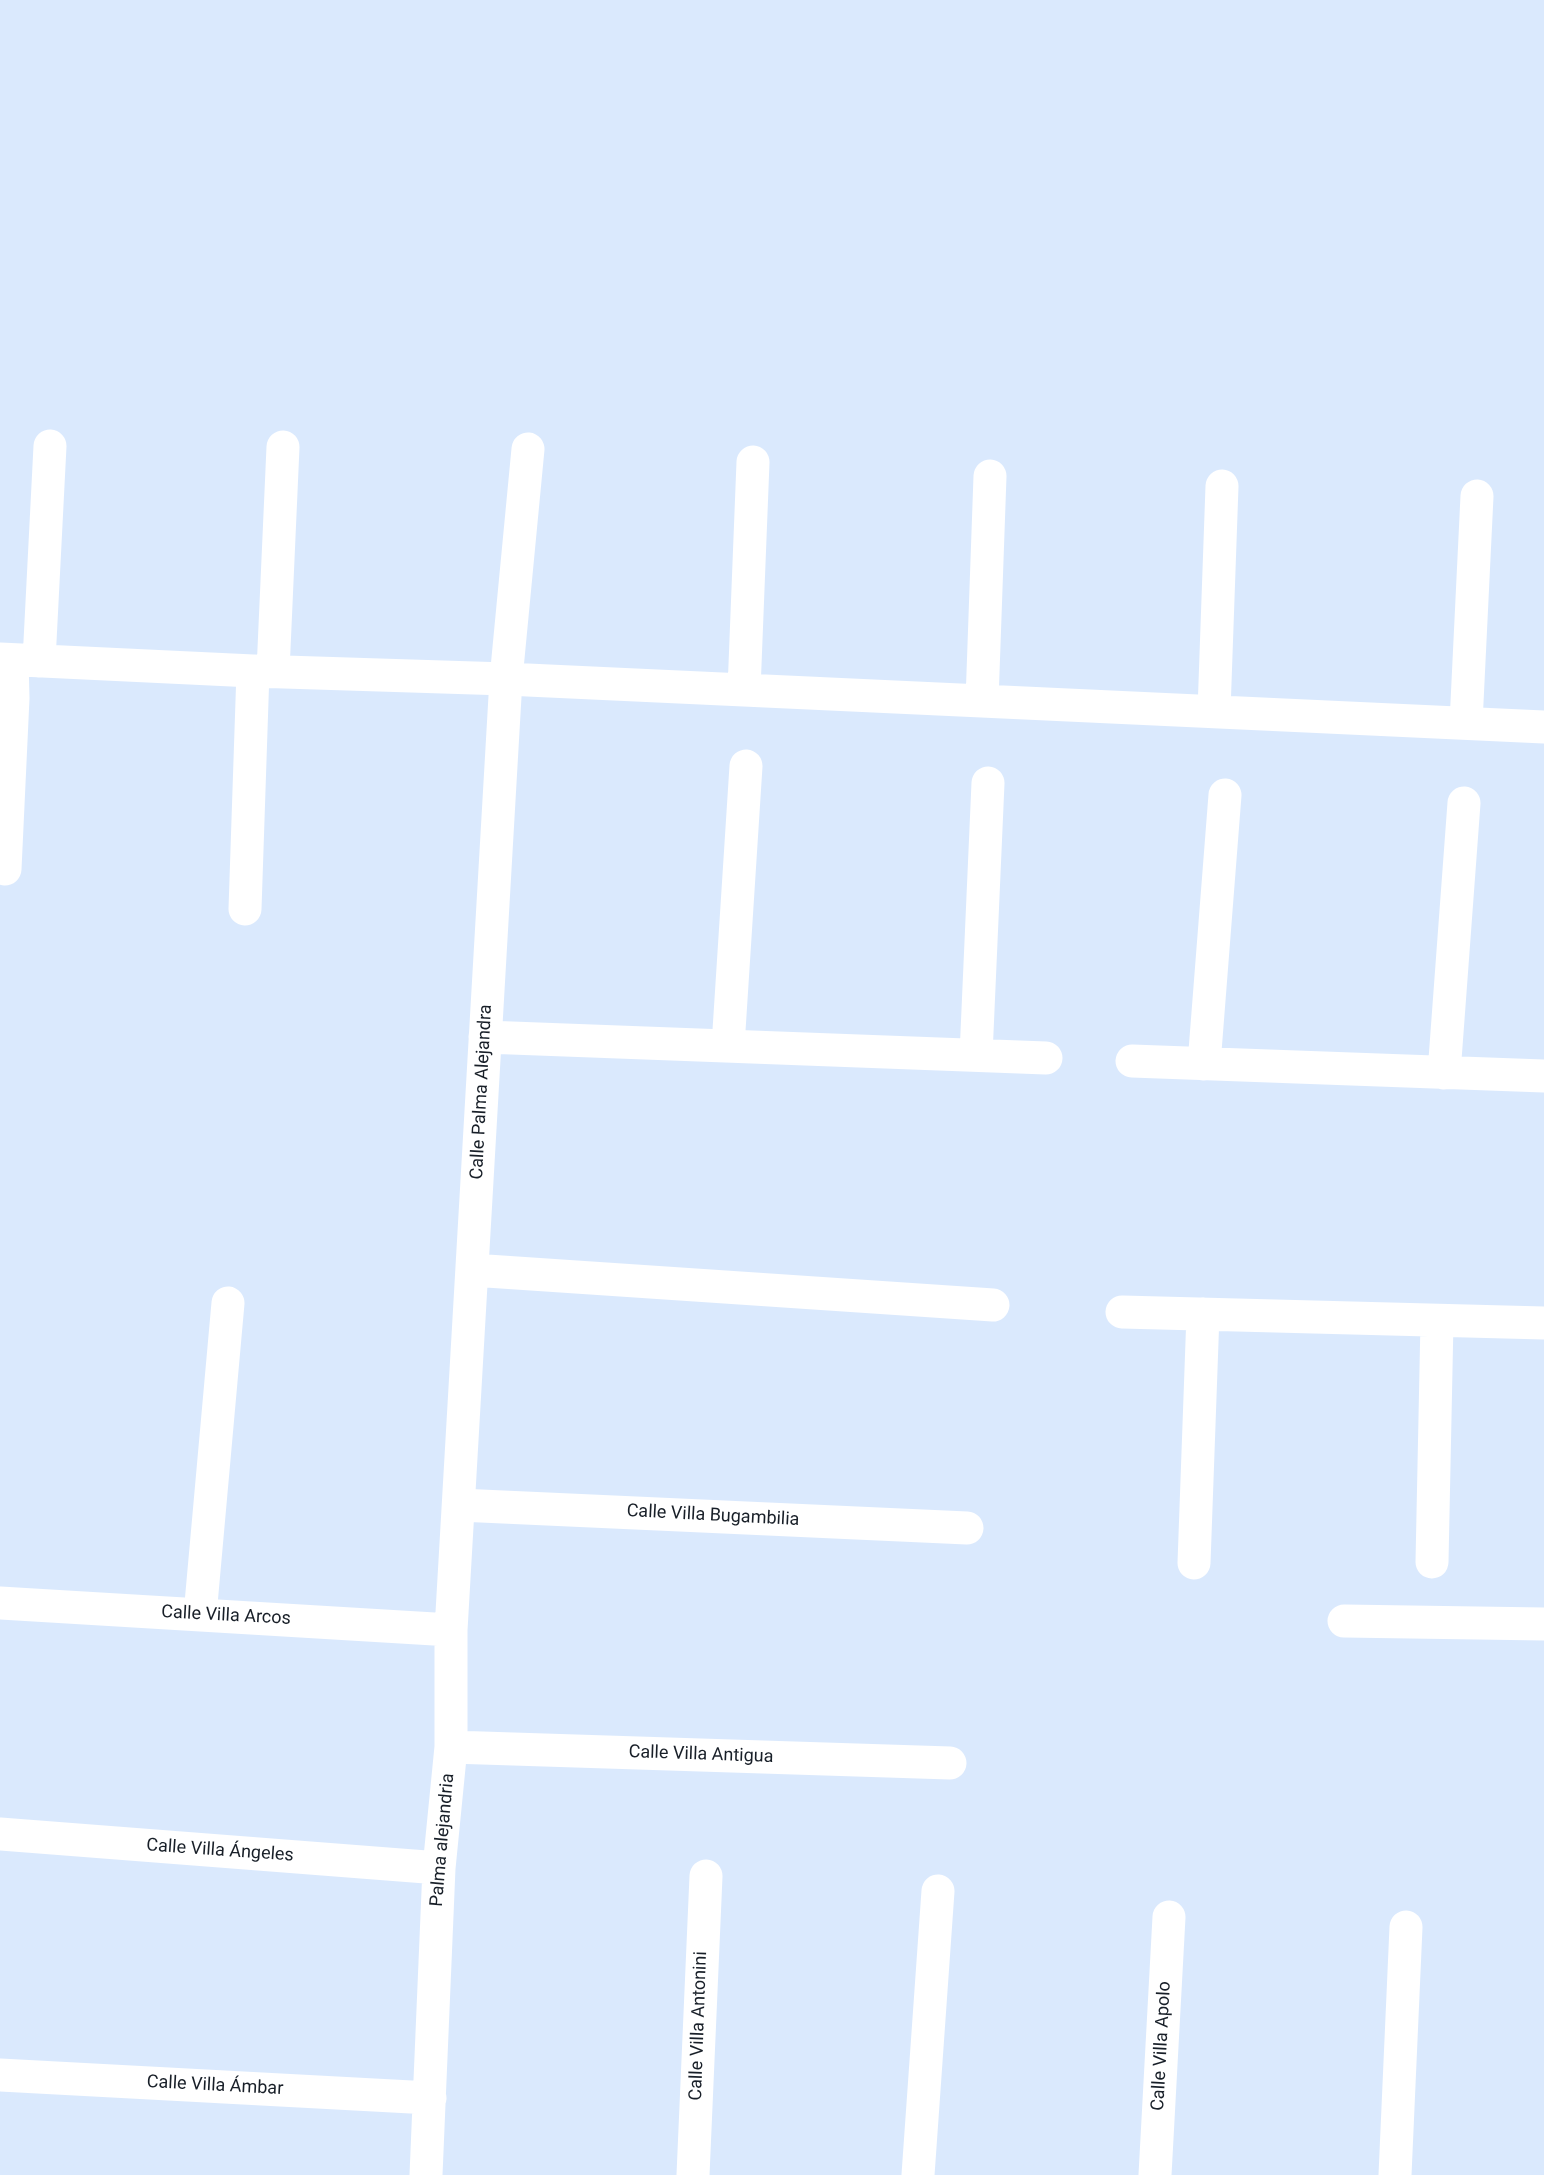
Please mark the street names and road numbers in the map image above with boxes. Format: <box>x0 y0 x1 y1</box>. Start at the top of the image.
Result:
street label: Calle Palma Alejandra <box>467 1004 497 1180</box>
street label: Calle Villa Bugambilia <box>626 1501 800 1531</box>
street label: Calle Villa Arcos <box>161 1602 291 1630</box>
street label: Calle Villa Antigua <box>628 1742 774 1768</box>
street label: Palma alejandria <box>426 1772 460 1908</box>
street label: Calle Villa Ángeles <box>146 1835 294 1867</box>
street label: Calle Villa Antonini <box>686 1951 712 2101</box>
street label: Calle Villa Apolo <box>1148 1981 1176 2111</box>
street label: Calle Villa Ámbar <box>146 2072 284 2100</box>

